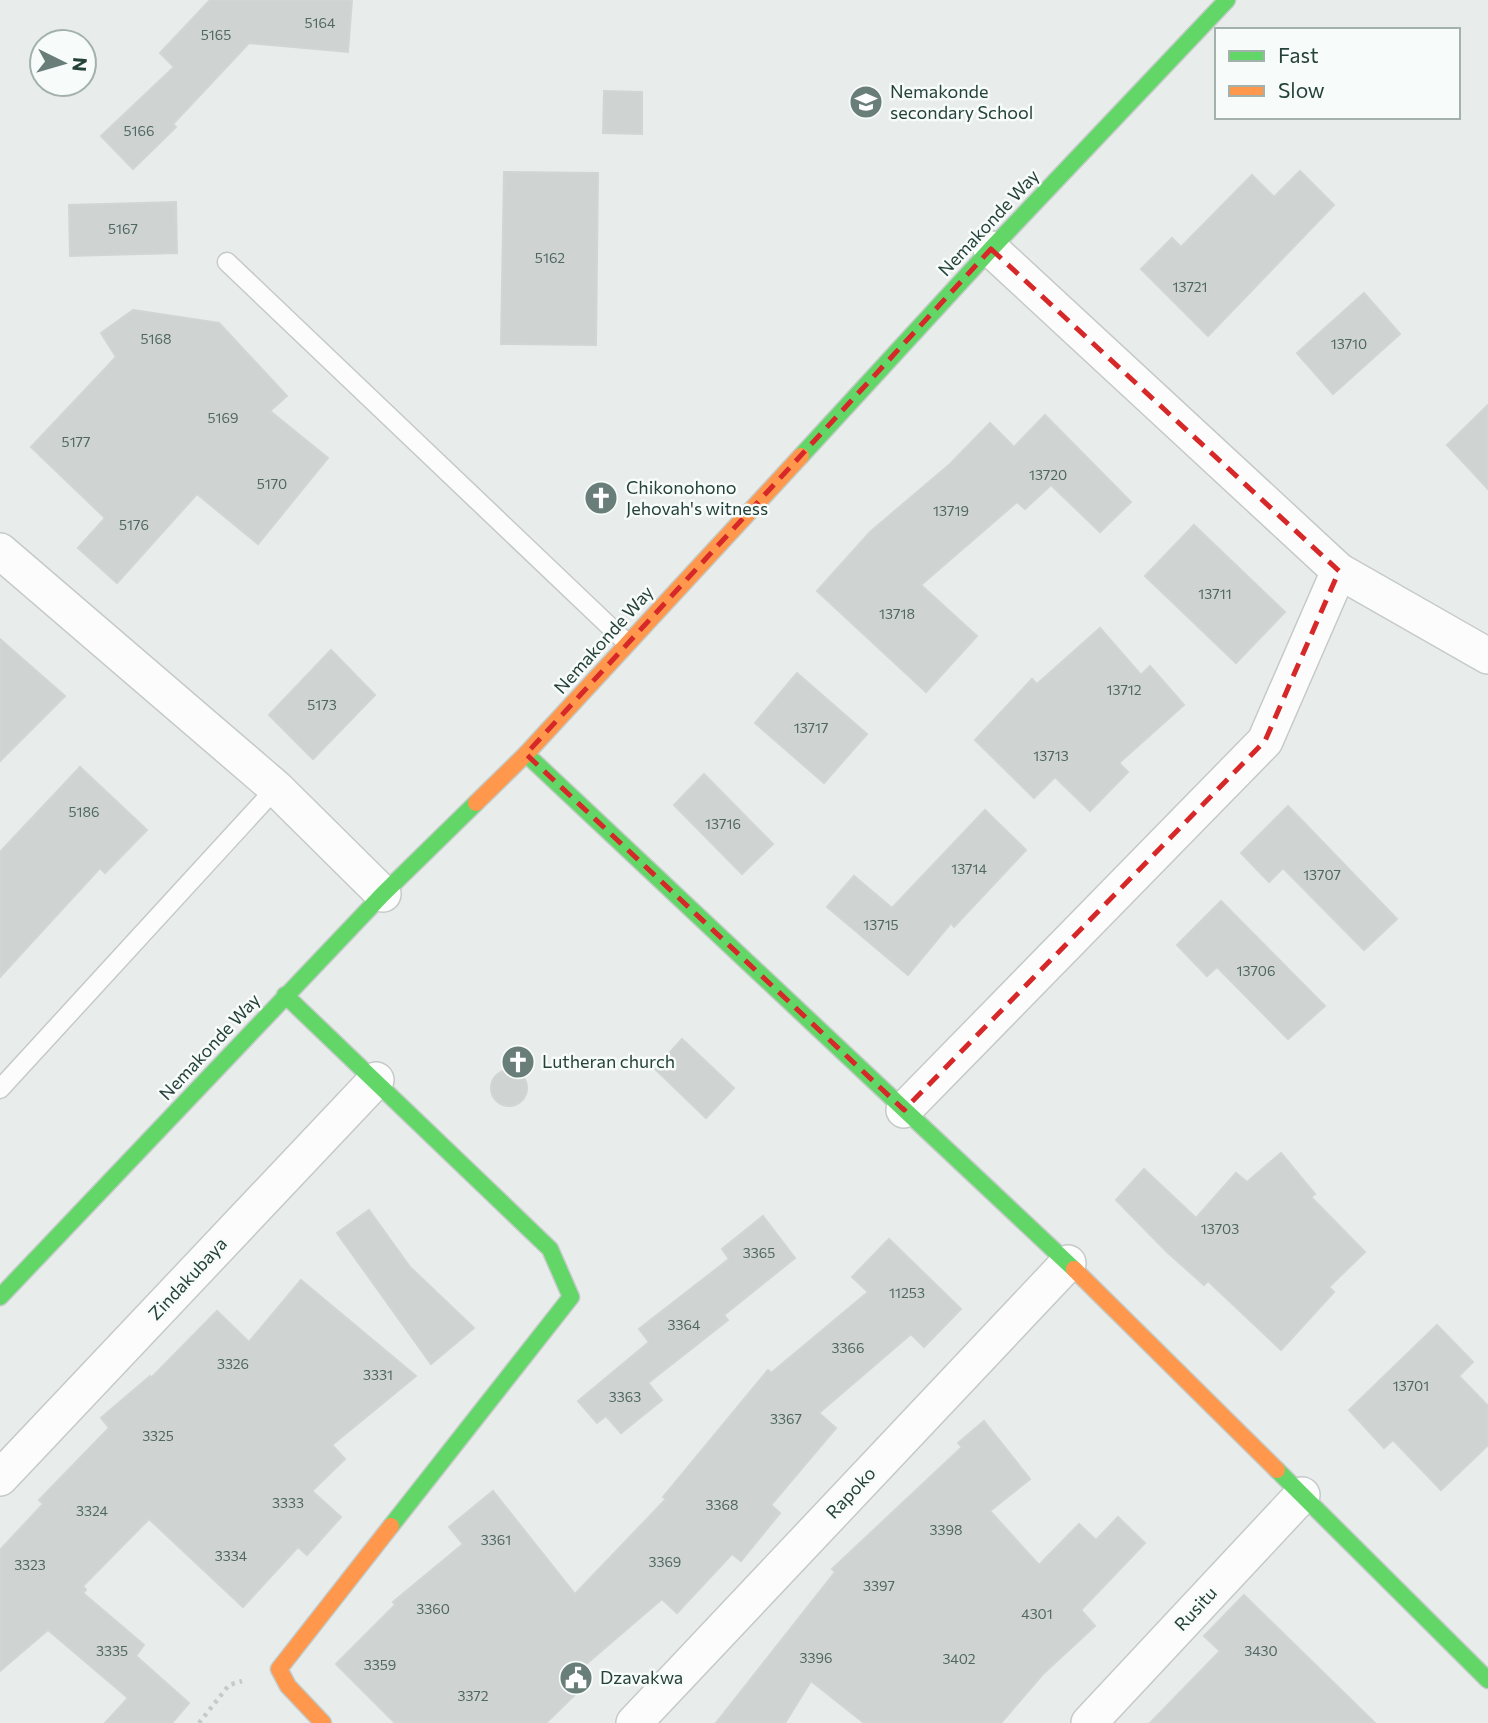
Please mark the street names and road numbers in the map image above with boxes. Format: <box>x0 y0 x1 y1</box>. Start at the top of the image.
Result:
street label: Nemakonde Way <box>933 164 1043 280</box>
street label: Nemakonde Way <box>549 581 658 698</box>
street label: Nemakonde Way <box>154 988 264 1104</box>
street label: Zindakubaya <box>143 1232 231 1324</box>
street label: Rapoko <box>821 1462 880 1523</box>
street label: Rusitu <box>1169 1582 1221 1635</box>

